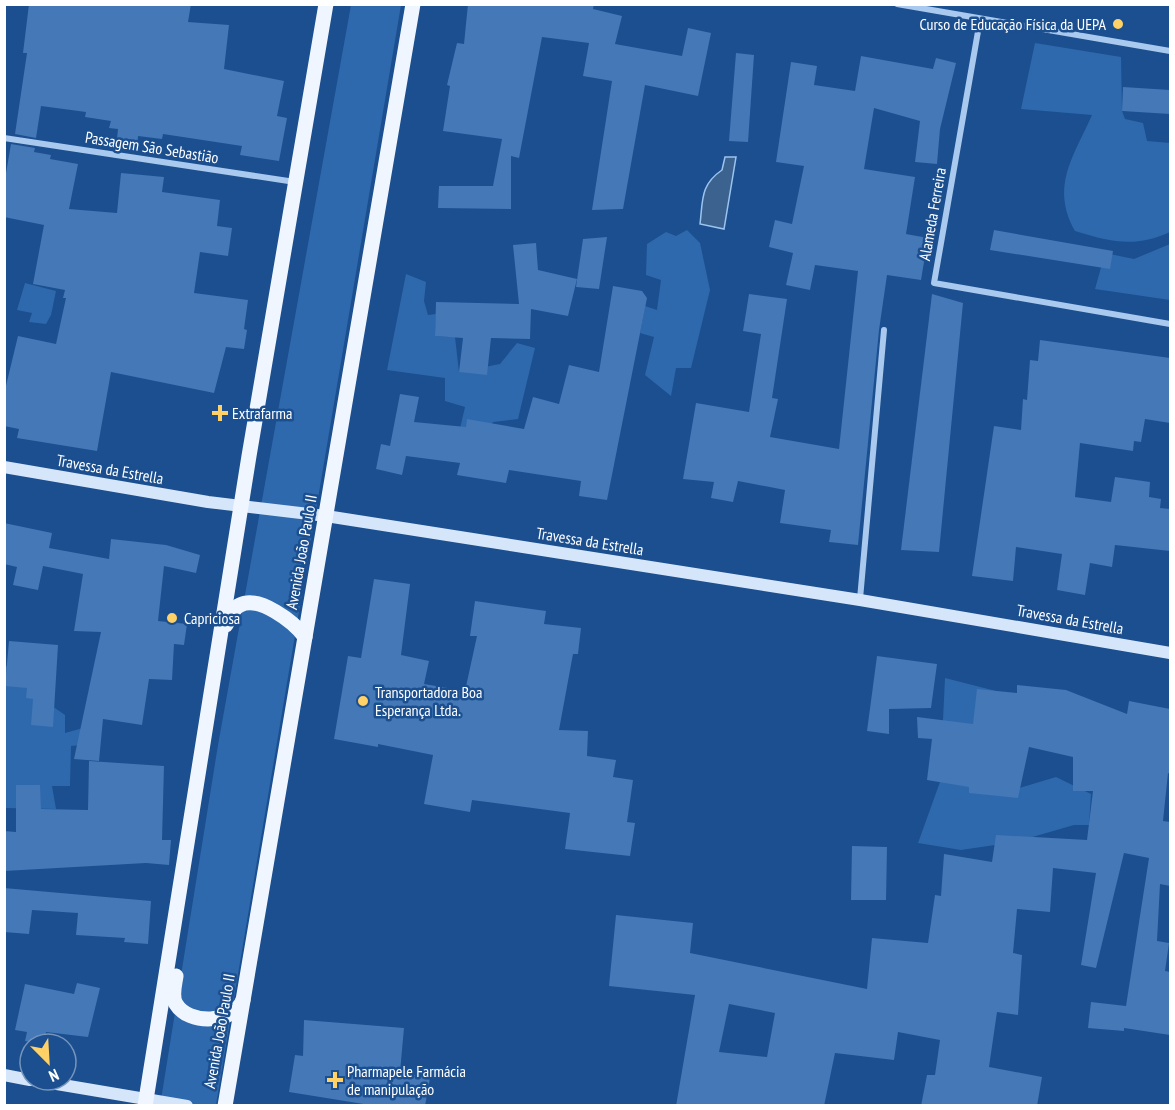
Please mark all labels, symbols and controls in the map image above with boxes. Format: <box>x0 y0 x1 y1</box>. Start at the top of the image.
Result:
place label: Curso de Educação Física da UEPA <box>919 14 1106 34</box>
marker: Curso de Educação Física da UEPA <box>1111 17 1125 31</box>
street label: Passagem São Sebastião <box>84 127 220 167</box>
street label: Alameda Ferreira <box>914 166 950 262</box>
place label: Extrafarma <box>232 403 292 423</box>
marker: Extrafarma <box>213 406 227 420</box>
street label: Travessa da Estrella <box>55 450 165 488</box>
street label: Avenida João Paulo II <box>281 493 321 611</box>
street label: Travessa da Estrella <box>535 523 645 559</box>
street label: Travessa da Estrella <box>1015 600 1125 638</box>
place label: Capriciosa <box>184 608 240 628</box>
marker: Capriciosa <box>165 611 179 625</box>
place label: Transportadora Boa Esperança Ltda. <box>375 682 482 720</box>
marker: Transportadora Boa Esperança Ltda. <box>356 694 370 708</box>
street label: Avenida João Paulo II <box>199 972 239 1090</box>
north arrow <box>18 1032 78 1092</box>
place label: Pharmapele Farmácia de manipulação <box>347 1061 466 1099</box>
text: N <box>46 1065 62 1087</box>
marker: Pharmapele Farmácia de manipulação <box>328 1073 342 1087</box>

